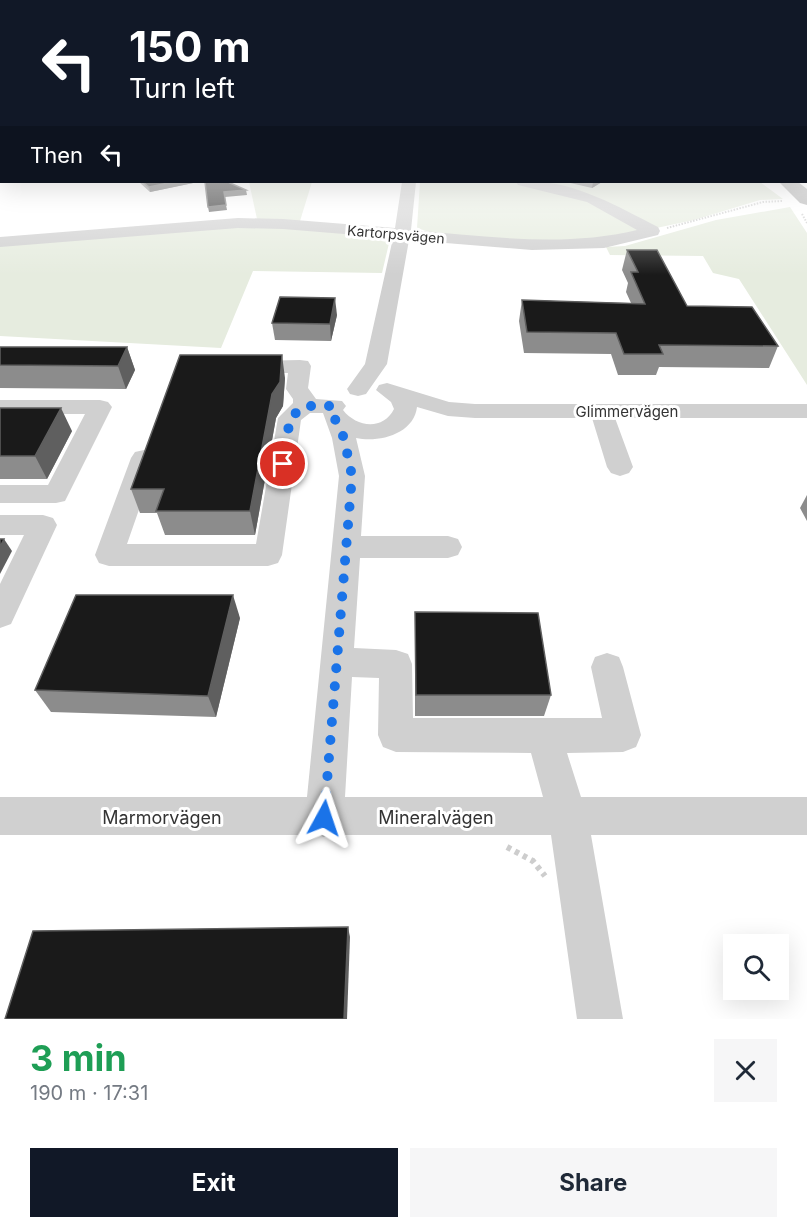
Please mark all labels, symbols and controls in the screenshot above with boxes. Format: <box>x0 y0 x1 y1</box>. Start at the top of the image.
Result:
text: 150 m <box>129 21 251 72</box>
icon: left <box>30 24 108 102</box>
text: Turn left <box>129 72 235 105</box>
icon: left <box>95 138 128 171</box>
text: Then <box>30 142 83 168</box>
street label: Kartorpsvägen <box>347 221 445 247</box>
street label: Glimmervägen <box>576 402 678 421</box>
pin <box>257 438 308 489</box>
icon: arrive <box>266 447 299 480</box>
position arrow <box>292 786 356 850</box>
street label: Marmorvägen <box>102 807 222 828</box>
street label: Mineralvägen <box>378 807 494 828</box>
map controls <box>723 934 789 1000</box>
button: search <box>723 934 789 1000</box>
text: 3 min <box>30 1036 127 1080</box>
button: close <box>714 1039 777 1102</box>
text: 190 m · 17:31 <box>30 1081 148 1105</box>
button: Exit <box>30 1148 398 1217</box>
button: Share <box>410 1148 777 1217</box>

